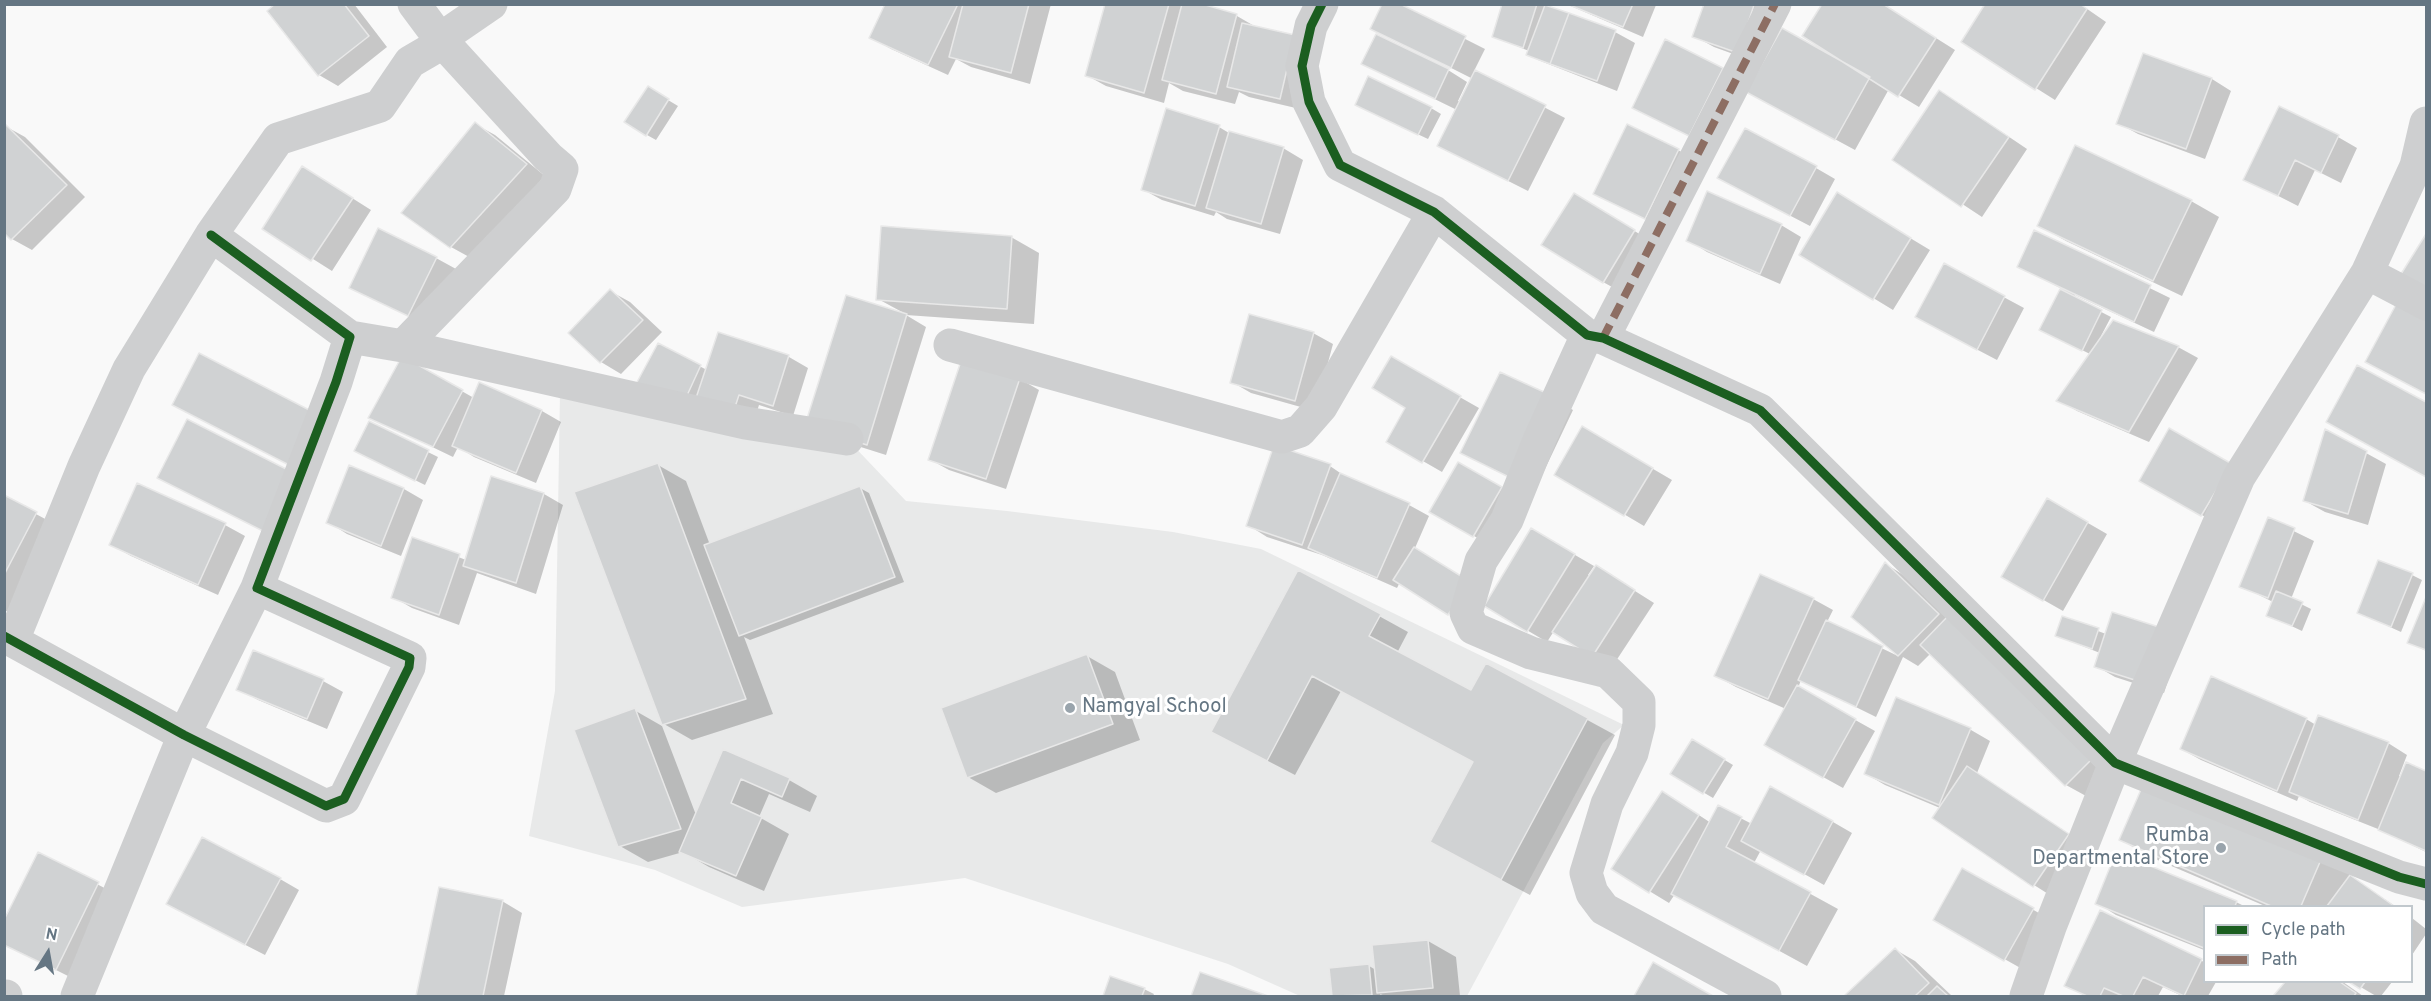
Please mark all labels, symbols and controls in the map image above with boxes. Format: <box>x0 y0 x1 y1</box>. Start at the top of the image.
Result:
place label: Namgyal School <box>1082 696 1227 720</box>
marker: Namgyal School <box>1063 701 1077 715</box>
place label: Rumba Departmental Store <box>2032 825 2209 872</box>
marker: Rumba Departmental Store <box>2214 841 2228 855</box>
legend <box>2203 905 2413 983</box>
text: Cycle path <box>2261 919 2346 942</box>
north arrow <box>18 923 78 983</box>
text: N <box>44 924 59 946</box>
text: Path <box>2261 949 2298 972</box>

